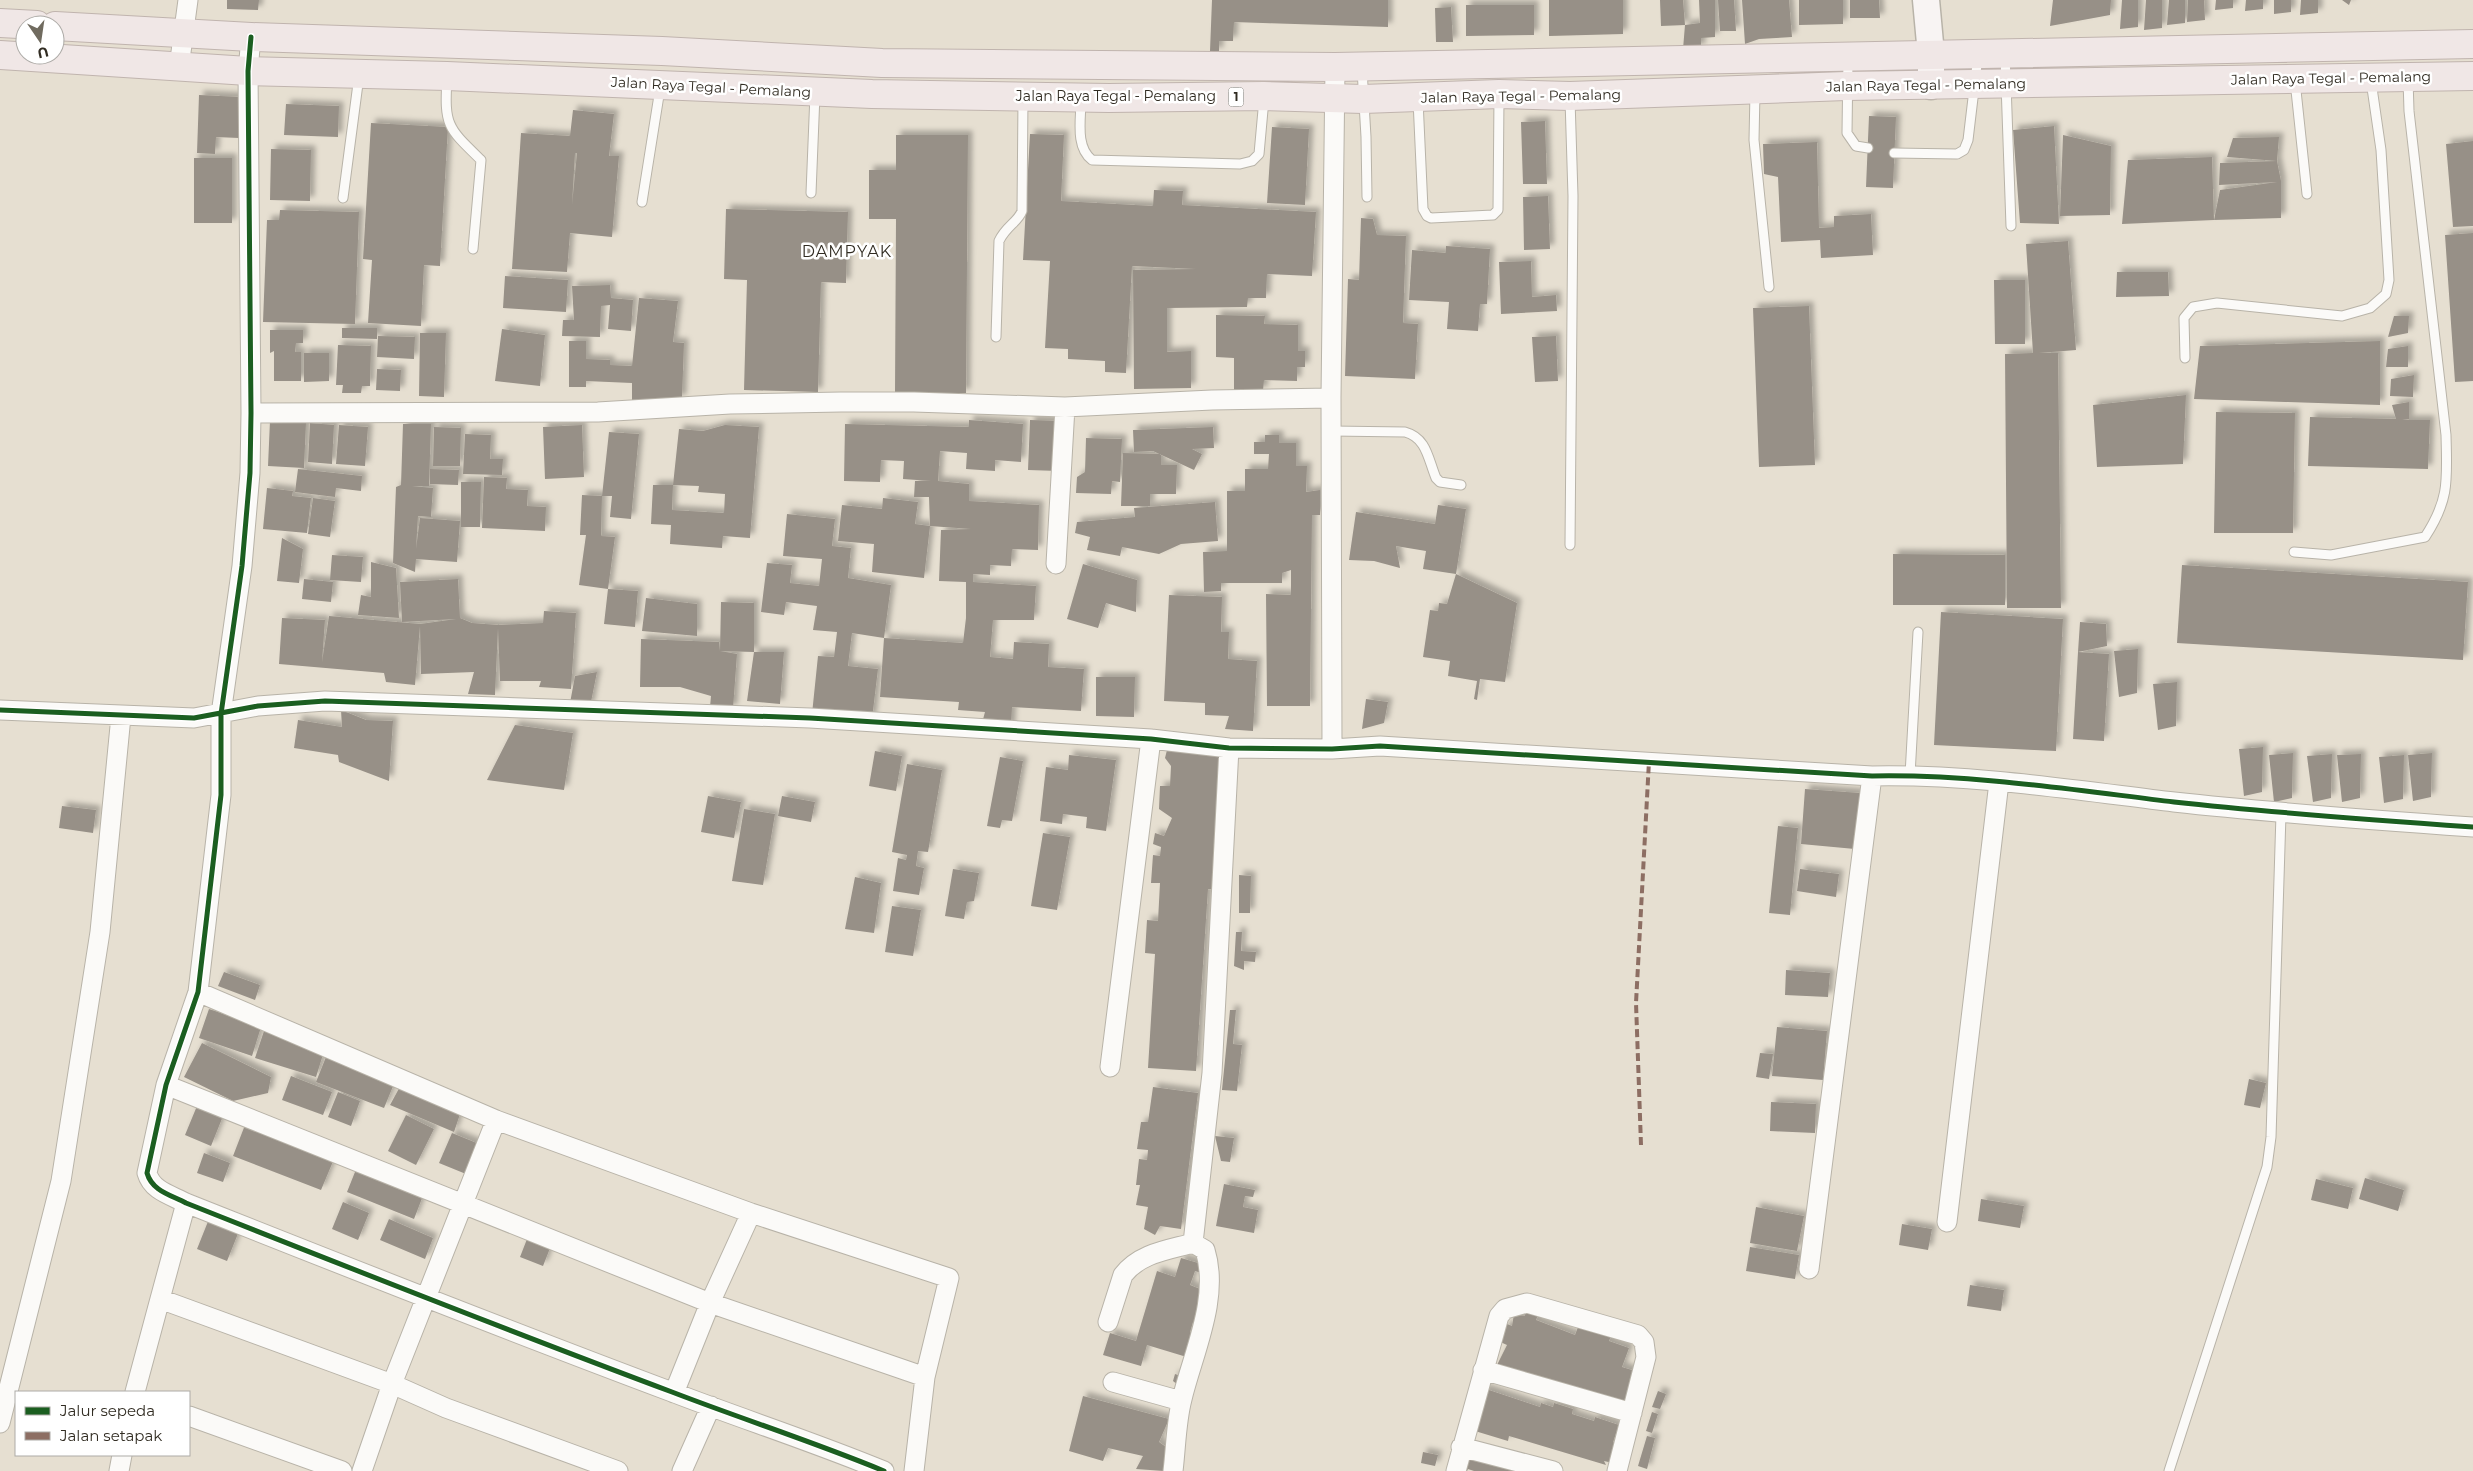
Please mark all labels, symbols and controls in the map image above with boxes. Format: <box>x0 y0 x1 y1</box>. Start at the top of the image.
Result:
north arrow <box>15 15 65 65</box>
text: U <box>36 43 50 63</box>
street label: Jalan Raya Tegal - Pemalang <box>2230 67 2431 89</box>
street label: Jalan Raya Tegal - Pemalang <box>610 73 811 101</box>
street label: Jalan Raya Tegal - Pemalang <box>1825 74 2026 96</box>
street label: Jalan Raya Tegal - Pemalang <box>1420 85 1621 107</box>
street label: Jalan Raya Tegal - Pemalang <box>1015 87 1216 105</box>
road number: 1 <box>1228 88 1244 106</box>
district label: DAMPYAK <box>802 242 892 261</box>
legend <box>15 1391 190 1456</box>
text: Jalur sepeda <box>59 1401 155 1420</box>
text: Jalan setapak <box>59 1426 162 1445</box>

